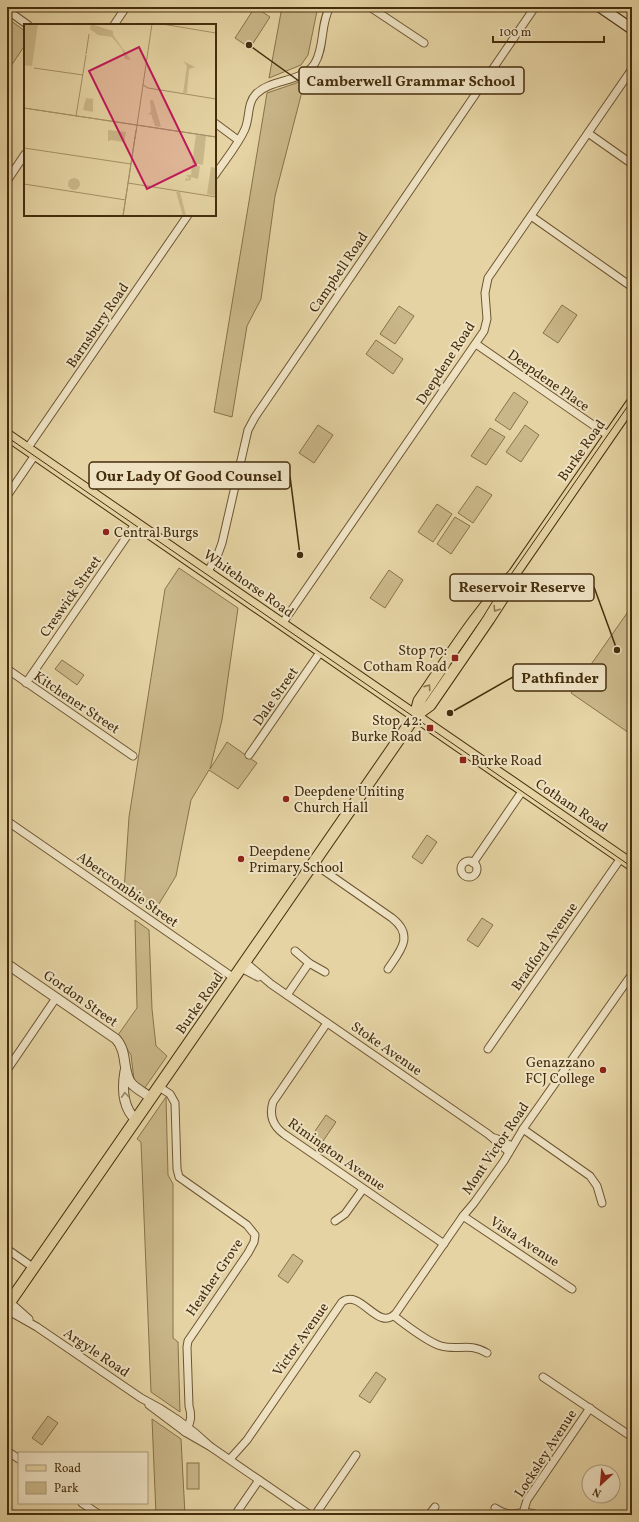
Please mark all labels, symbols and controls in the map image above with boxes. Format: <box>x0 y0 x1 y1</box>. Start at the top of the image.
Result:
scale bar <box>493 18 604 44</box>
inset map <box>24 24 216 216</box>
text: 100 m <box>499 25 532 41</box>
callout: Camberwell Grammar School <box>299 67 524 94</box>
text: Camberwell Grammar School <box>307 72 515 93</box>
street label: Campbell Road <box>305 229 373 317</box>
street label: Barnsbury Road <box>63 279 134 372</box>
street label: Deepdene Road <box>412 319 480 409</box>
street label: Deepdene Place <box>503 346 593 417</box>
street label: Burke Road <box>554 416 610 485</box>
callout: Our Lady Of Good Counsel <box>89 462 290 489</box>
text: Our Lady Of Good Counsel <box>96 467 282 488</box>
place label: Central Burgs <box>114 524 199 543</box>
marker: Central Burgs <box>101 527 111 537</box>
street label: Whitehorse Road <box>199 546 297 623</box>
street label: Creswick Street <box>36 552 106 641</box>
callout: Reservoir Reserve <box>450 574 594 601</box>
text: Reservoir Reserve <box>458 578 586 599</box>
one-way arrow <box>493 605 501 612</box>
place label: Stop 70: Cotham Road <box>363 642 447 677</box>
marker: Stop 70: Cotham Road <box>450 653 460 663</box>
street label: Dale Street <box>249 664 303 730</box>
callout: Pathfinder <box>513 664 606 691</box>
street label: Kitchener Street <box>30 667 123 739</box>
text: Pathfinder <box>521 669 599 690</box>
one-way arrow <box>423 685 430 692</box>
place label: Stop 42: Burke Road <box>351 712 422 747</box>
marker: Stop 42: Burke Road <box>425 723 435 733</box>
place label: Burke Road <box>471 752 542 771</box>
marker: Burke Road <box>458 755 468 765</box>
street label: Cotham Road <box>531 775 611 838</box>
place label: Deepdene Uniting Church Hall <box>294 783 405 818</box>
marker: Deepdene Uniting Church Hall <box>281 794 291 804</box>
place label: Deepdene Primary School <box>249 843 343 878</box>
street label: Abercrombie Street <box>73 848 182 932</box>
marker: Deepdene Primary School <box>236 854 246 864</box>
street label: Bradford Avenue <box>508 899 583 995</box>
street label: Gordon Street <box>39 967 121 1032</box>
street label: Burke Road <box>172 969 228 1038</box>
street label: Stoke Avenue <box>347 1018 426 1081</box>
place label: Genazzano FCJ College <box>525 1054 595 1089</box>
marker: Genazzano FCJ College <box>598 1065 608 1075</box>
one-way arrow <box>120 1092 129 1098</box>
street label: Mont Victor Road <box>458 1099 534 1199</box>
street label: Rimington Avenue <box>284 1114 389 1196</box>
street label: Vista Avenue <box>486 1213 563 1272</box>
street label: Heather Grove <box>182 1235 248 1320</box>
street label: Victor Avenue <box>269 1299 334 1381</box>
street label: Argyle Road <box>59 1324 133 1382</box>
street label: Locksley Avenue <box>511 1406 582 1501</box>
legend <box>18 1452 148 1504</box>
text: Road <box>54 1461 81 1477</box>
north arrow <box>581 1464 621 1504</box>
text: Park <box>54 1481 79 1497</box>
text: N <box>590 1483 604 1500</box>

